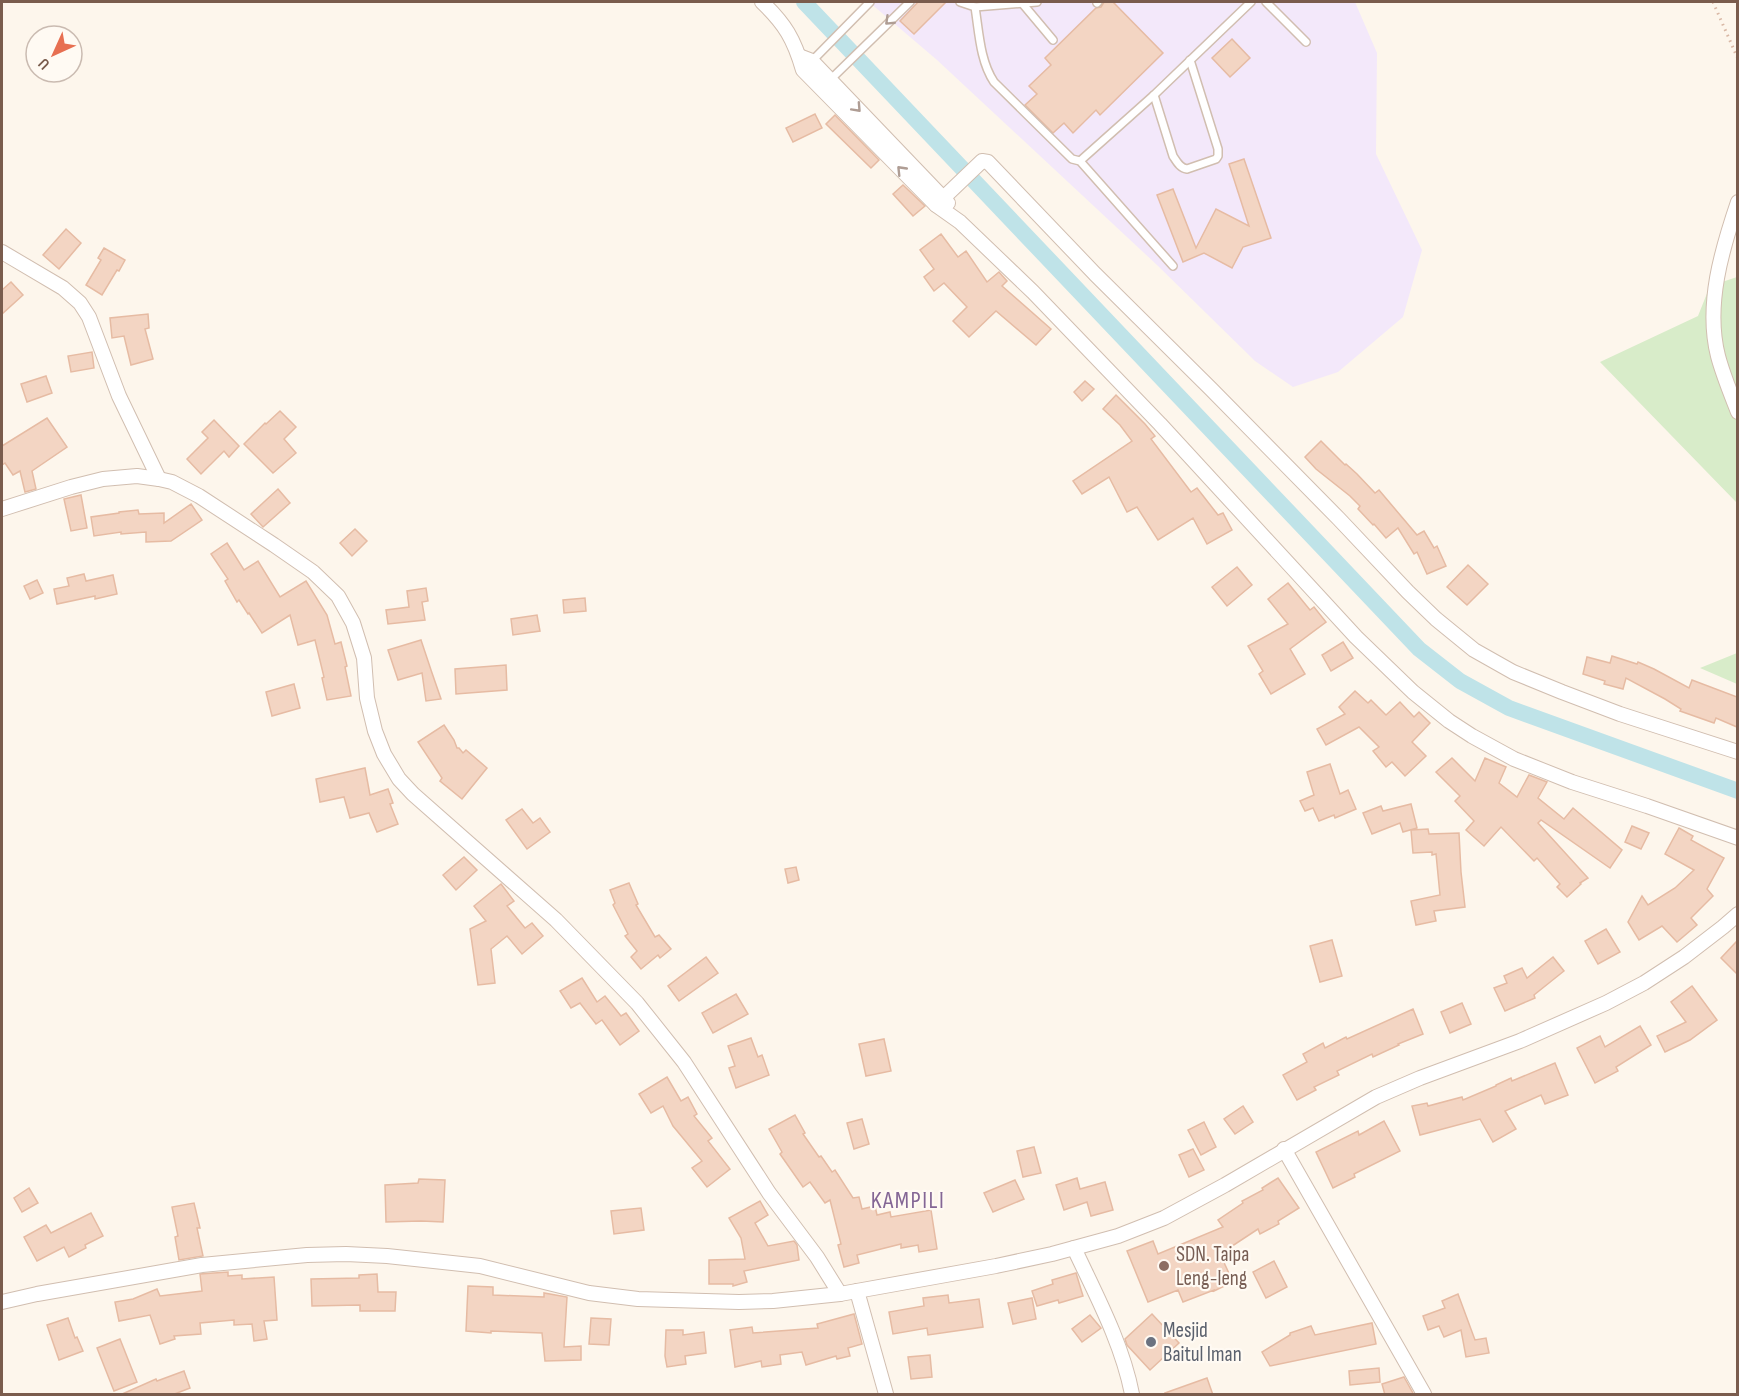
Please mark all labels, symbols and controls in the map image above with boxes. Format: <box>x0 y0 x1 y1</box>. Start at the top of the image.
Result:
one-way arrow <box>885 14 896 25</box>
north arrow <box>24 24 84 84</box>
text: U <box>35 54 54 73</box>
one-way arrow <box>850 101 861 112</box>
one-way arrow <box>898 167 909 178</box>
district label: KAMPILI <box>871 1186 945 1215</box>
place label: SDN. Taipa Leng-leng <box>1176 1242 1249 1291</box>
marker: SDN. Taipa Leng-leng <box>1157 1259 1171 1273</box>
place label: Mesjid Baitul Iman <box>1163 1318 1242 1367</box>
marker: Mesjid Baitul Iman <box>1144 1335 1158 1349</box>

